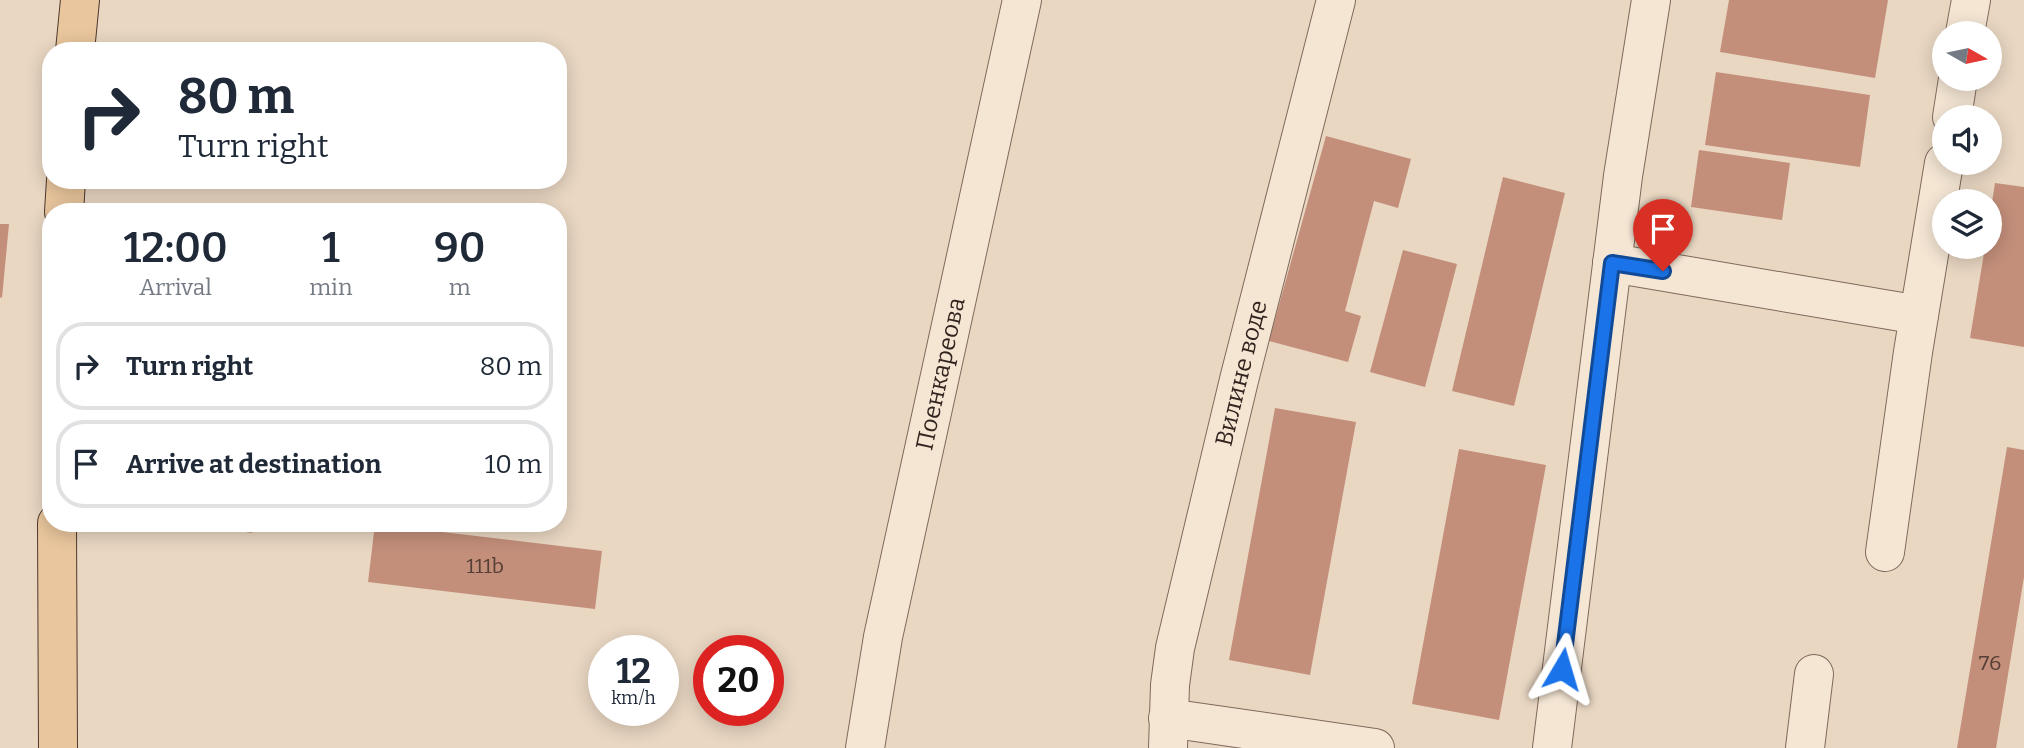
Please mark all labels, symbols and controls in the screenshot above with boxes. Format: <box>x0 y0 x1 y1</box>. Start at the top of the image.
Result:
north arrow <box>1932 21 2002 91</box>
map controls <box>1932 21 2002 259</box>
text: 80 m <box>178 67 294 126</box>
icon: right <box>63 70 154 161</box>
button: sound <box>1932 105 2002 175</box>
text: Turn right <box>178 127 329 165</box>
button: layers <box>1932 189 2002 259</box>
pin <box>1633 199 1693 271</box>
icon: arrive <box>1644 210 1682 248</box>
text: 12:00 <box>123 223 228 273</box>
text: 1 <box>322 223 340 273</box>
text: 90 <box>434 223 485 273</box>
text: Arrival <box>139 273 212 301</box>
text: min <box>309 273 353 301</box>
text: m <box>449 273 471 301</box>
street label: Поенкареова <box>910 295 971 453</box>
street label: Вилине воде <box>1210 297 1273 449</box>
icon: right <box>67 347 105 385</box>
text: Turn right <box>126 351 253 382</box>
text: 80 m <box>480 351 542 382</box>
icon: arrive <box>67 445 105 483</box>
text: Arrive at destination <box>126 449 381 480</box>
text: 10 m <box>485 449 542 480</box>
house number: 111b <box>466 553 504 579</box>
position arrow <box>1525 632 1599 706</box>
speed limit sign: 20 <box>693 635 784 726</box>
text: 12 <box>616 650 651 692</box>
house number: 76 <box>1979 650 2001 676</box>
text: km/h <box>611 687 656 709</box>

